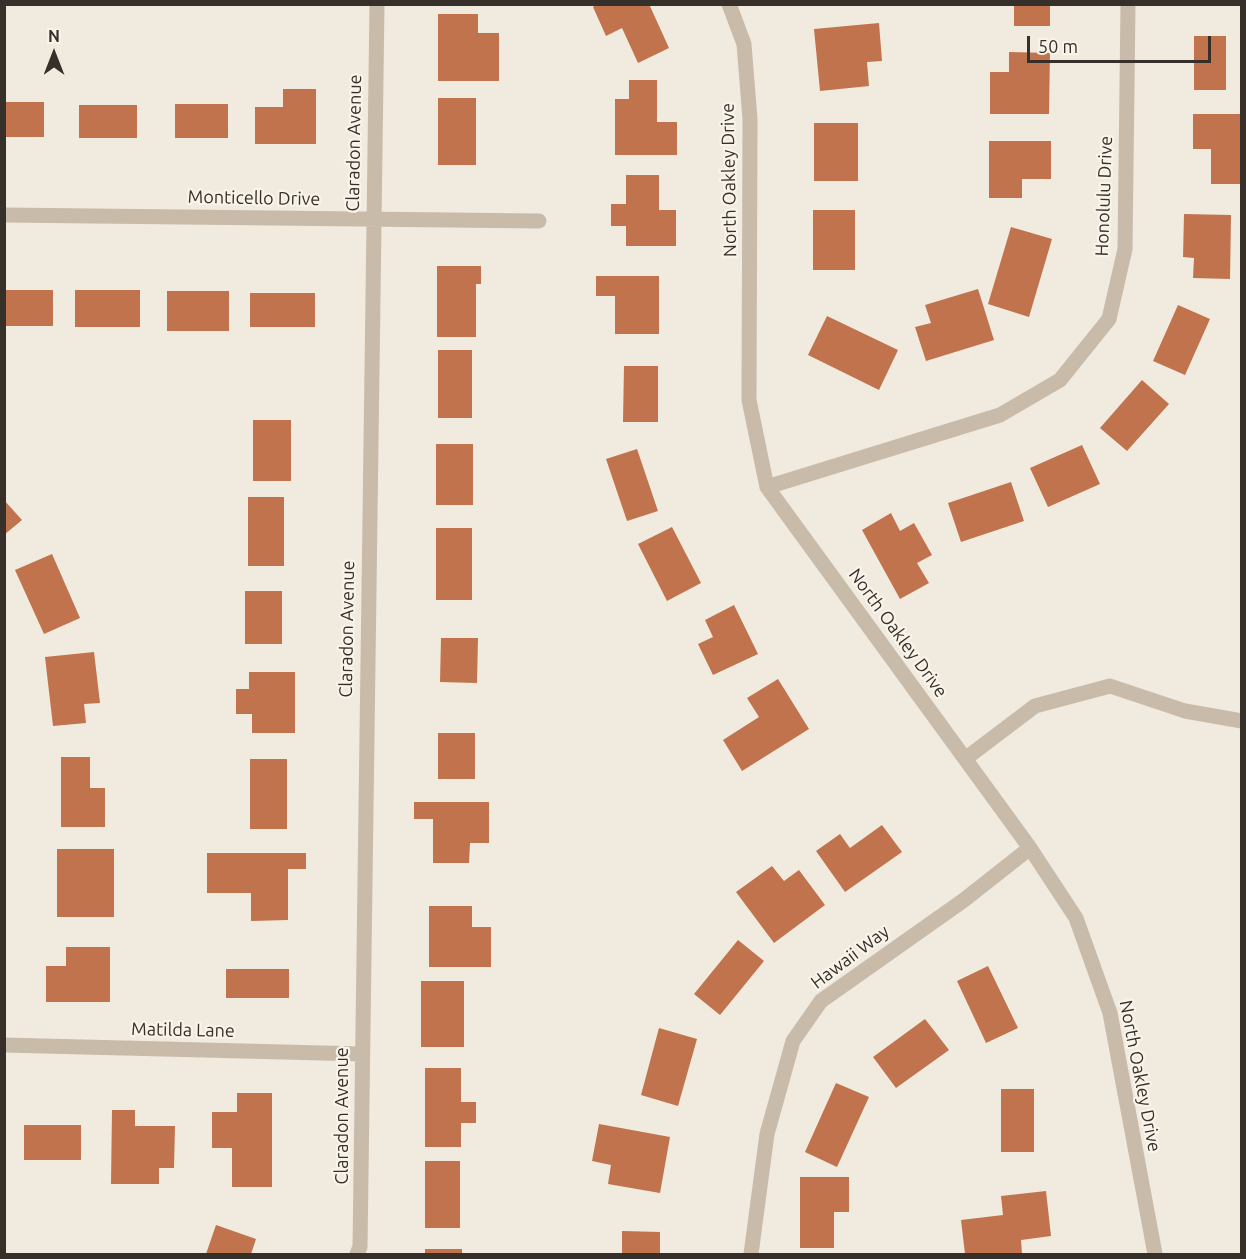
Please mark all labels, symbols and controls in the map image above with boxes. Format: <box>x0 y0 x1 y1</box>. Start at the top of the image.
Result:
north arrow <box>24 24 84 84</box>
scale bar <box>1030 24 1214 62</box>
text: N <box>48 27 60 45</box>
text: 50 m <box>1038 36 1078 56</box>
street label: Claradon Avenue <box>342 74 366 212</box>
street label: North Oakley Drive <box>717 103 741 257</box>
street label: Honolulu Drive <box>1091 135 1117 257</box>
street label: Monticello Drive <box>187 186 321 210</box>
street label: Claradon Avenue <box>335 560 359 698</box>
street label: North Oakley Drive <box>844 564 952 702</box>
street label: Hawaii Way <box>807 921 893 993</box>
street label: North Oakley Drive <box>1115 998 1165 1154</box>
street label: Matilda Lane <box>131 1018 235 1042</box>
street label: Claradon Avenue <box>331 1047 353 1185</box>

